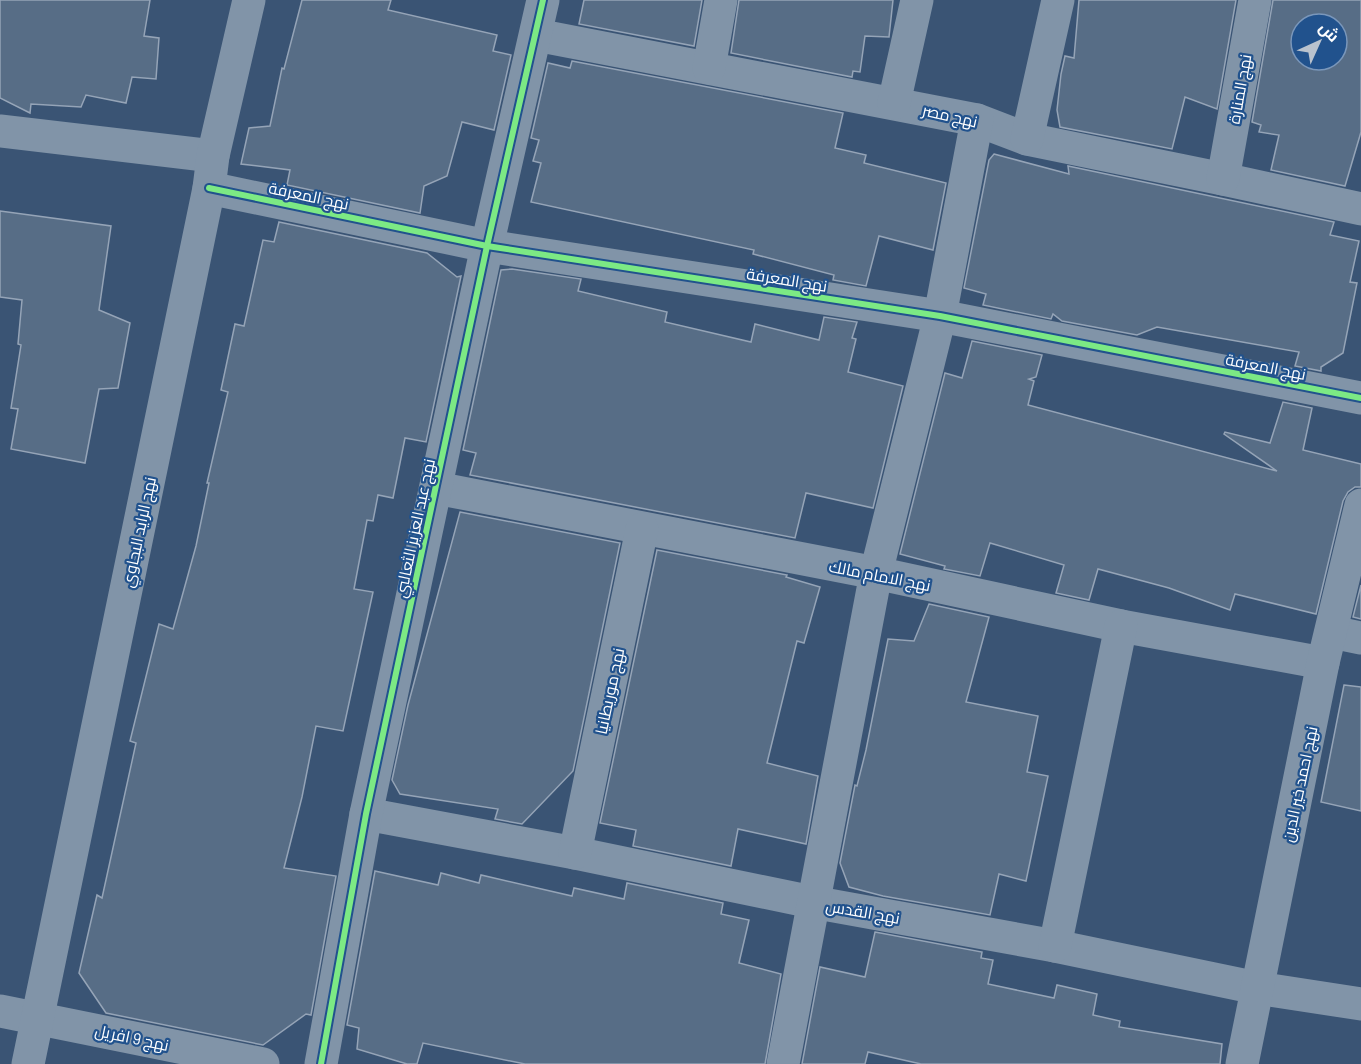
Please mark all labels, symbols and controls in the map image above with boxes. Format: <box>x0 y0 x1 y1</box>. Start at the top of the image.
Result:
north arrow <box>1289 12 1349 72</box>
text: ش <box>1315 17 1344 46</box>
street label: نهج المنارة <box>1224 53 1257 126</box>
street label: نهج مصر <box>919 99 980 134</box>
street label: نهج المعرفة <box>267 177 351 216</box>
street label: نهج المعرفة <box>745 263 829 298</box>
street label: نهج المعرفة <box>1224 349 1308 386</box>
street label: نهج عبد العزيز الثعالبي <box>390 457 443 600</box>
street label: نهج الرايد البجاوي <box>117 475 164 590</box>
street label: نهج الامام مالك <box>827 556 933 597</box>
street label: نهج موريطانيا <box>591 646 630 737</box>
street label: نهج احمد خير الدين <box>1277 724 1324 844</box>
street label: نهج القدس <box>824 895 902 930</box>
street label: نهج 9 افريل <box>93 1020 171 1057</box>

